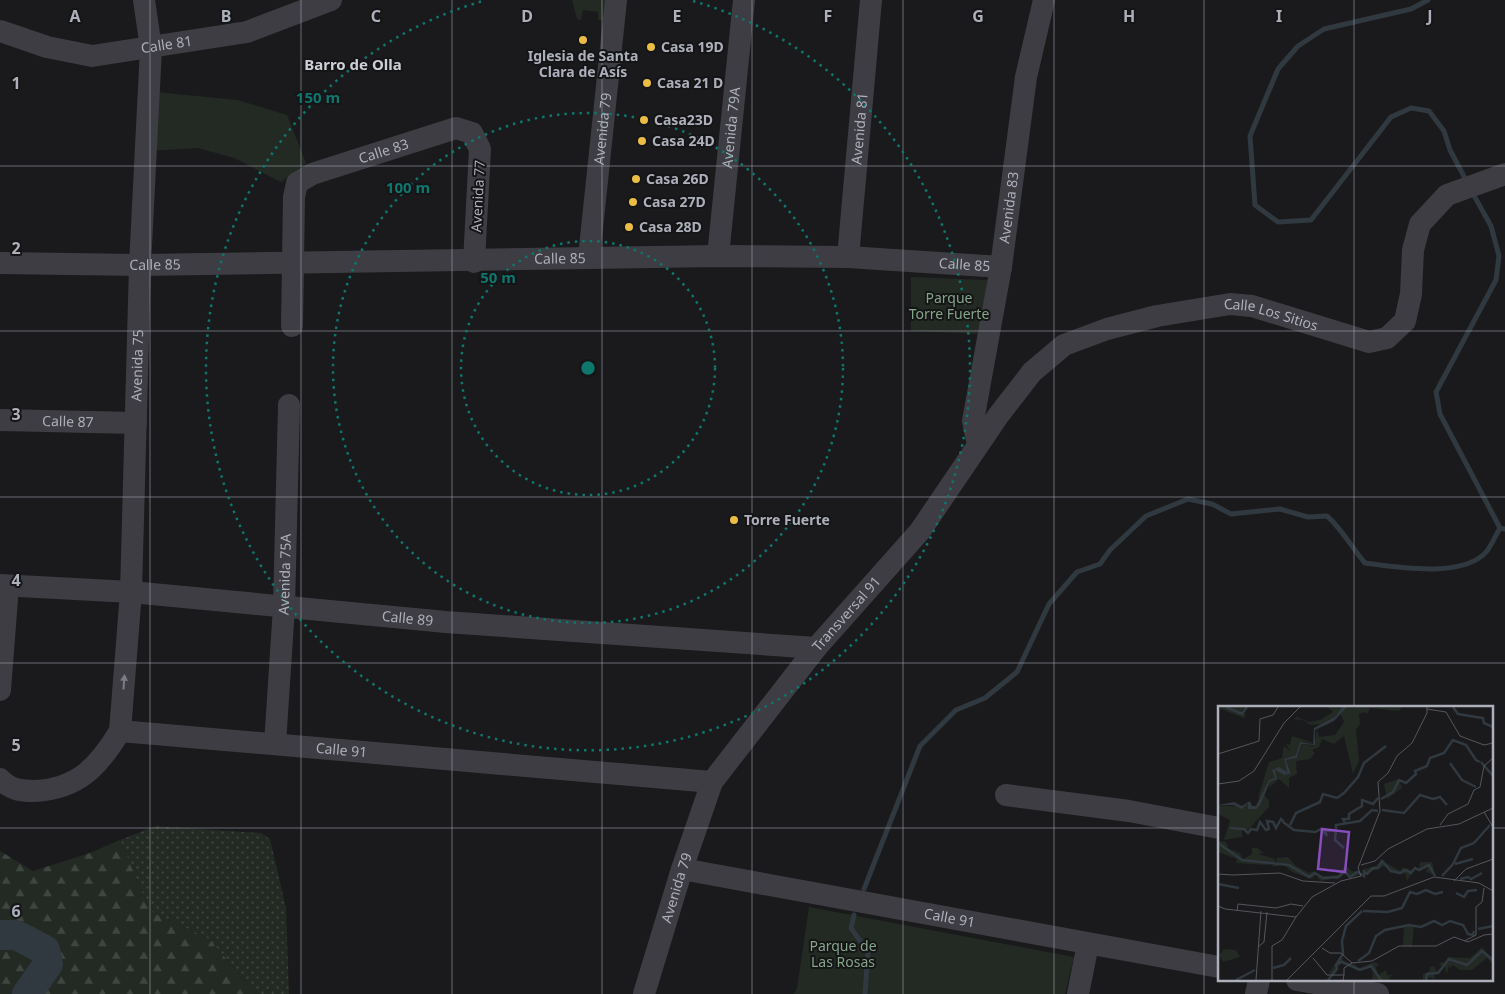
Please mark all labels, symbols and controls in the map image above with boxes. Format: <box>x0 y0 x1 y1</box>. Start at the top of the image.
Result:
text: A <box>69 5 81 27</box>
text: B <box>221 5 231 27</box>
text: C <box>371 5 381 27</box>
text: D <box>521 5 533 27</box>
text: E <box>673 5 682 27</box>
text: F <box>824 5 832 27</box>
text: G <box>972 5 984 27</box>
text: H <box>1123 5 1135 27</box>
text: I <box>1276 5 1282 27</box>
text: J <box>1425 5 1433 27</box>
street label: Calle 81 <box>140 31 193 57</box>
marker: Iglesia de Santa Clara de Asís <box>577 34 589 46</box>
place label: Casa 19D <box>661 37 724 56</box>
marker: Casa 19D <box>645 41 657 53</box>
place label: Iglesia de Santa Clara de Asís <box>528 46 638 81</box>
district label: Barro de Olla <box>304 54 402 74</box>
text: 1 <box>11 72 21 94</box>
place label: Casa 21 D <box>657 73 723 92</box>
marker: Casa 21 D <box>641 77 653 89</box>
street label: Avenida 79A <box>717 86 744 169</box>
text: 150 m <box>296 87 340 107</box>
street label: Avenida 79 <box>589 92 615 166</box>
street label: Avenida 81 <box>846 92 872 165</box>
place label: Casa23D <box>654 110 713 129</box>
marker: Casa23D <box>638 114 650 126</box>
place label: Casa 24D <box>652 131 715 150</box>
street label: Calle 83 <box>356 134 411 168</box>
marker: Casa 24D <box>636 135 648 147</box>
street label: Avenida 77 <box>466 159 489 233</box>
place label: Casa 26D <box>646 169 709 188</box>
street label: Avenida 83 <box>994 170 1022 245</box>
marker: Casa 26D <box>630 173 642 185</box>
text: 100 m <box>386 177 430 197</box>
place label: Casa 27D <box>643 192 706 211</box>
marker: Casa 27D <box>627 196 639 208</box>
place label: Casa 28D <box>639 217 702 236</box>
marker: Casa 28D <box>623 221 635 233</box>
text: 2 <box>11 237 21 259</box>
street label: Calle 85 <box>534 248 586 268</box>
street label: Calle 85 <box>938 253 991 275</box>
street label: Calle 85 <box>129 254 181 274</box>
text: 50 m <box>480 267 516 287</box>
park label: Parque Torre Fuerte <box>909 288 989 323</box>
street label: Calle Los Sitios <box>1222 294 1321 335</box>
street label: Avenida 75 <box>126 329 147 402</box>
centre of rings <box>579 359 597 377</box>
text: 3 <box>11 403 21 425</box>
street label: Calle 87 <box>42 411 94 431</box>
place label: Torre Fuerte <box>744 510 830 529</box>
marker: Torre Fuerte <box>728 514 740 526</box>
street label: Avenida 75A <box>273 533 295 616</box>
text: 4 <box>11 569 21 591</box>
street label: Transversal 91 <box>807 572 884 655</box>
street label: Calle 89 <box>381 606 434 630</box>
one-way arrow <box>120 674 128 690</box>
inset map <box>1218 706 1492 982</box>
text: 5 <box>11 734 21 756</box>
street label: Calle 91 <box>315 738 368 761</box>
street label: Avenida 79 <box>656 850 696 925</box>
text: 6 <box>11 900 21 922</box>
street label: Calle 91 <box>923 903 977 931</box>
park label: Parque de Las Rosas <box>809 936 877 971</box>

